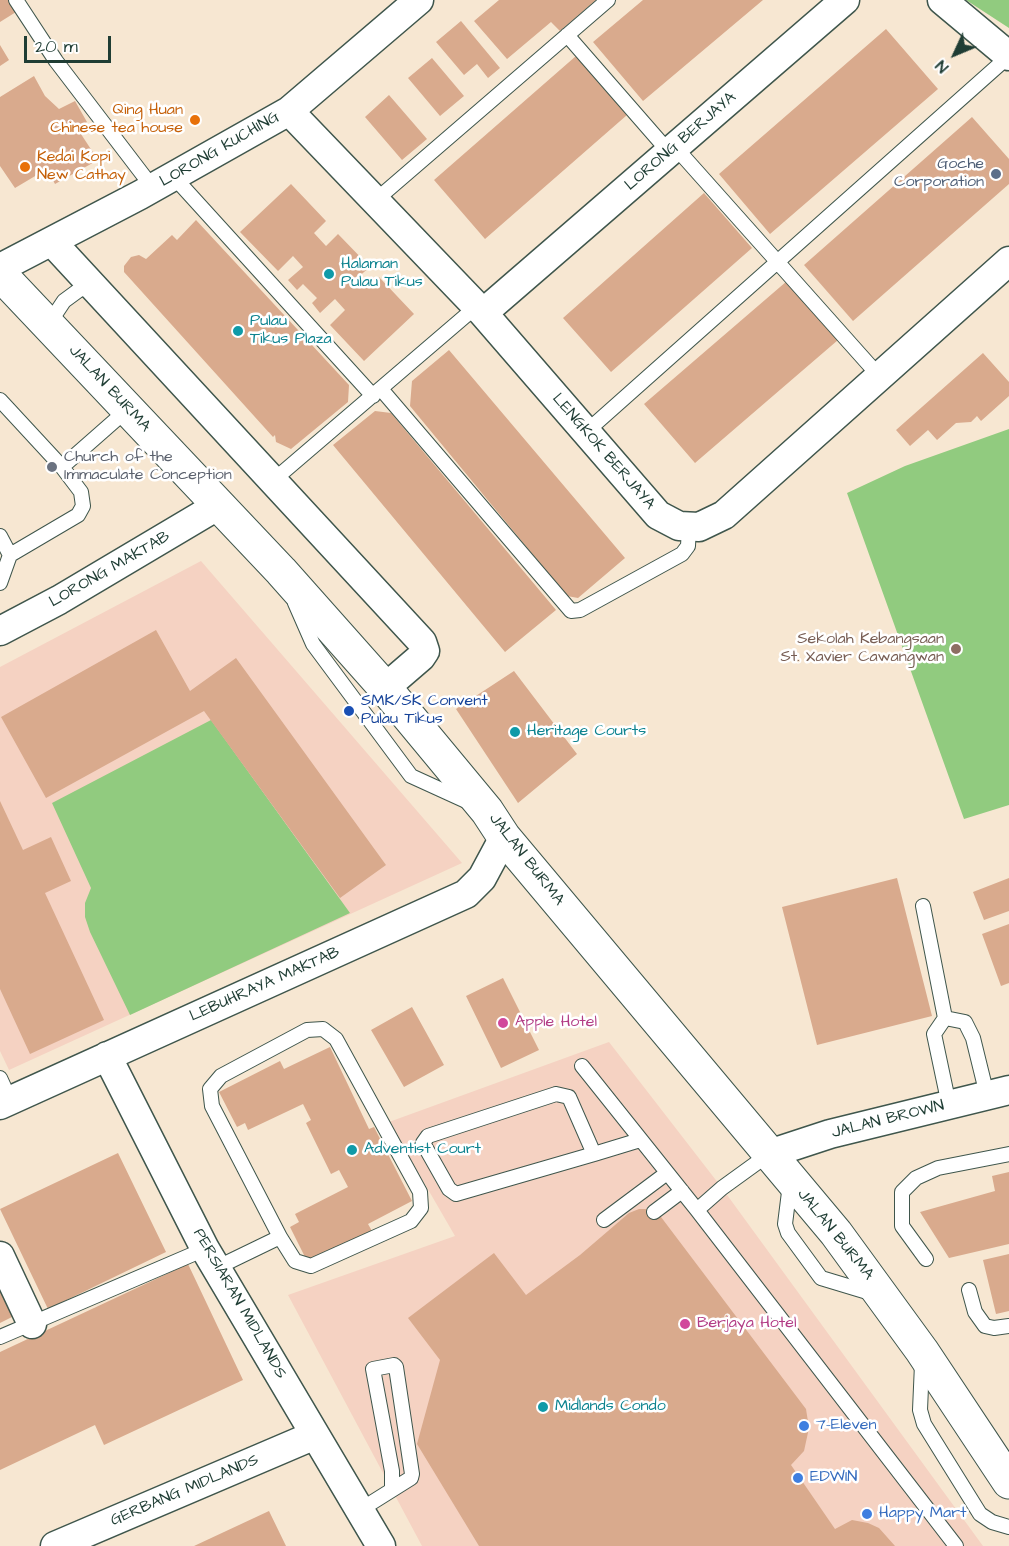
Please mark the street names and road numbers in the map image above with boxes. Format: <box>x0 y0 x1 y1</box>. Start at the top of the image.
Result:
street label: LORONG BERJAYA <box>621 88 741 196</box>
street label: LORONG KUCHING <box>157 108 283 192</box>
street label: JALAN BURMA <box>64 342 154 436</box>
street label: LENGKOK BERJAYA <box>547 390 659 514</box>
street label: LORONG MAKTAB <box>46 528 174 612</box>
street label: JALAN BURMA <box>484 810 568 910</box>
street label: LEBUHRAYA MAKTAB <box>187 943 343 1027</box>
street label: JALAN BROWN <box>830 1097 946 1143</box>
street label: JALAN BURMA <box>792 1186 878 1284</box>
street label: PERSIARAN MIDLANDS <box>188 1226 290 1382</box>
street label: GERBANG MIDLANDS <box>108 1451 262 1531</box>

